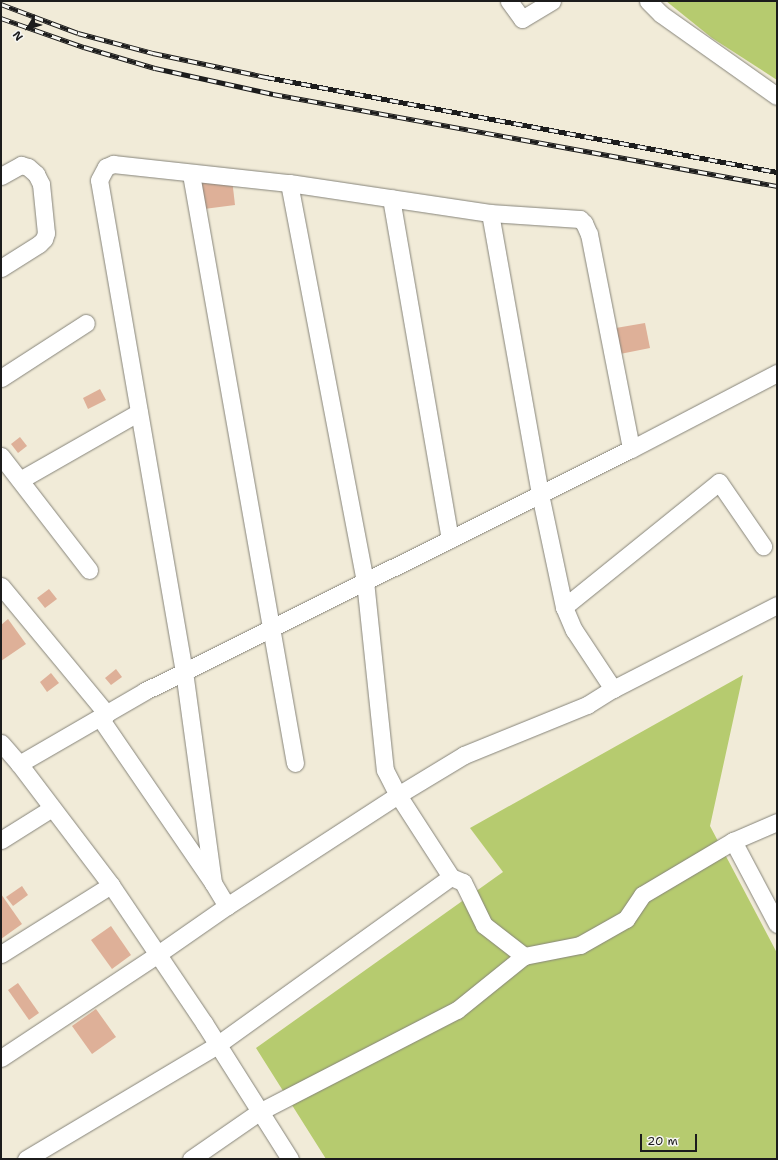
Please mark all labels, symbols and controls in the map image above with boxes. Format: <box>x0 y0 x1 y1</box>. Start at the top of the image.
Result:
north arrow <box>8 8 48 48</box>
text: N <box>10 28 27 44</box>
scale bar <box>642 1126 699 1152</box>
text: 20 m <box>647 1133 678 1149</box>

